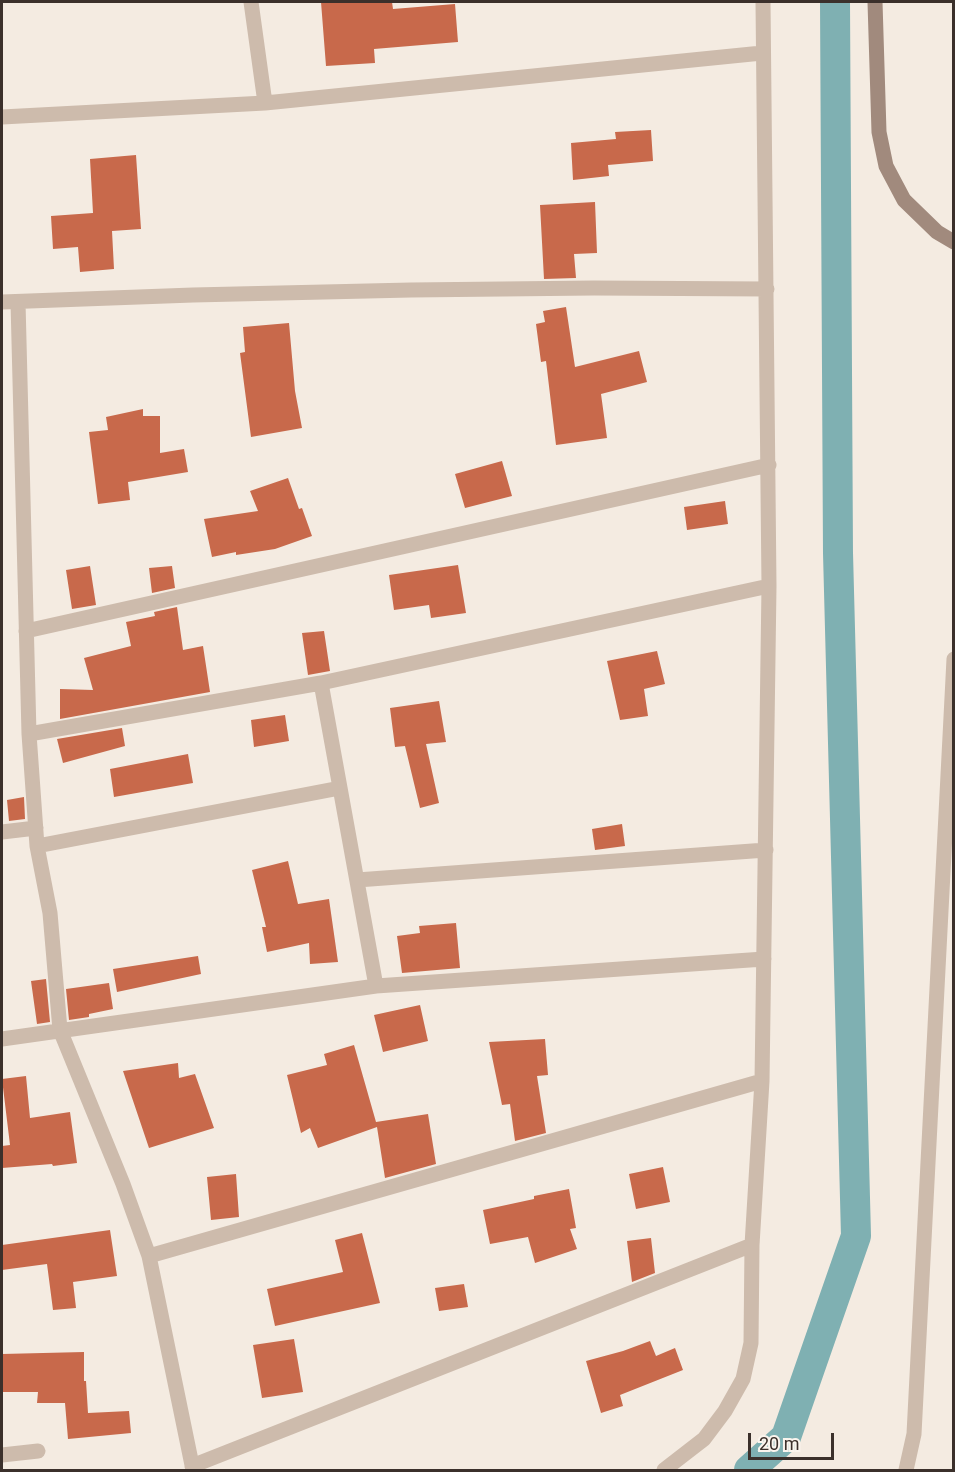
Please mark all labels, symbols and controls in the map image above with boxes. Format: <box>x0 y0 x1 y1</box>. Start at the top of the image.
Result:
scale bar <box>751 1421 836 1459</box>
text: 20 m <box>759 1433 799 1454</box>

